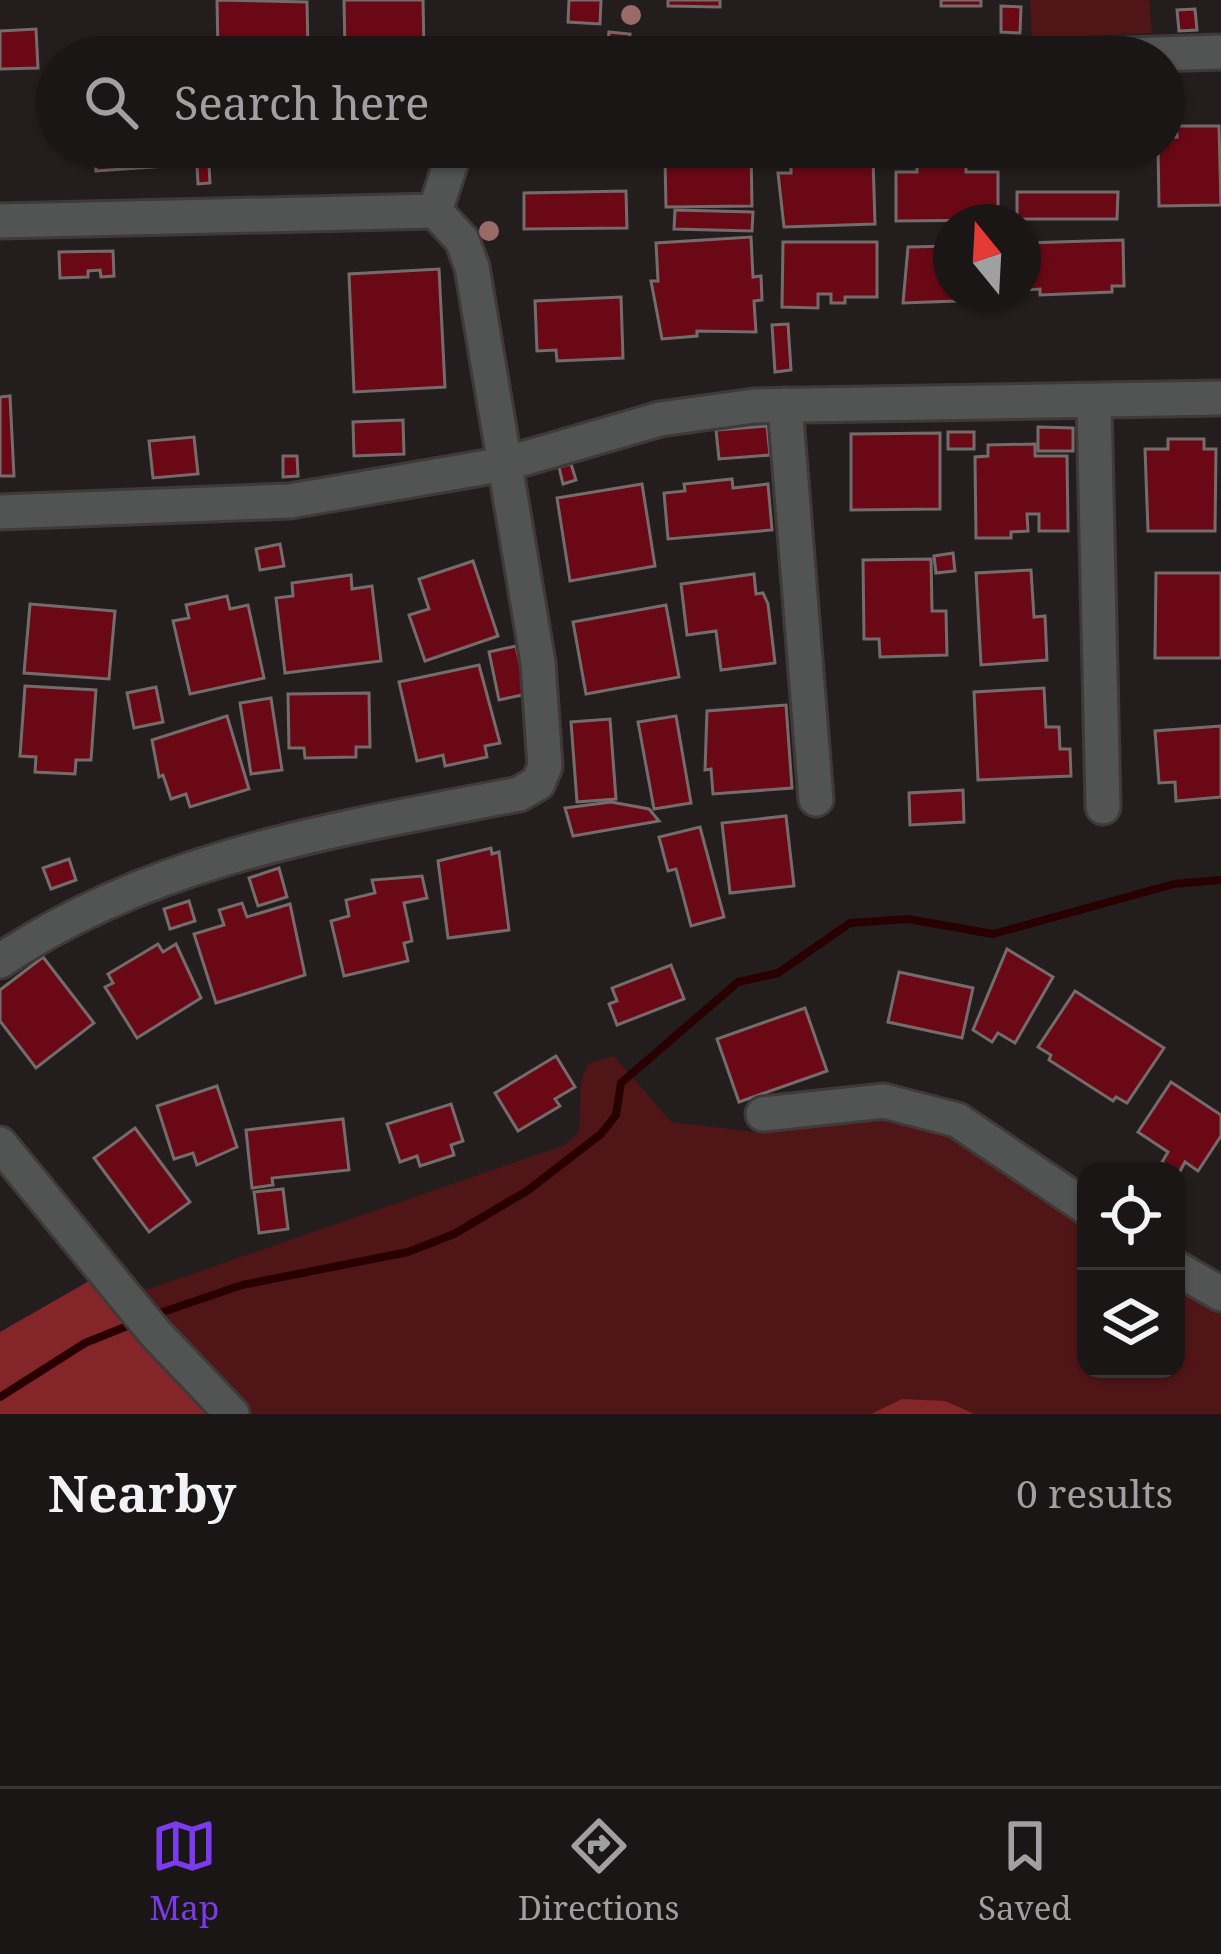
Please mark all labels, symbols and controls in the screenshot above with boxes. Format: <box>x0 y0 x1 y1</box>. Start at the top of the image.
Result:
search box <box>36 36 1185 168</box>
icon: search <box>78 69 144 135</box>
text: Search here <box>174 72 429 133</box>
north arrow <box>933 204 1041 312</box>
map controls <box>1077 1162 1185 1378</box>
button: locate <box>1077 1162 1185 1270</box>
button: layers <box>1077 1270 1185 1378</box>
text: Nearby <box>48 1457 236 1527</box>
text: 0 results <box>1016 1466 1173 1519</box>
tab: Map <box>149 1813 219 1930</box>
tab: Directions <box>518 1813 679 1930</box>
tab: Saved <box>978 1813 1072 1930</box>

